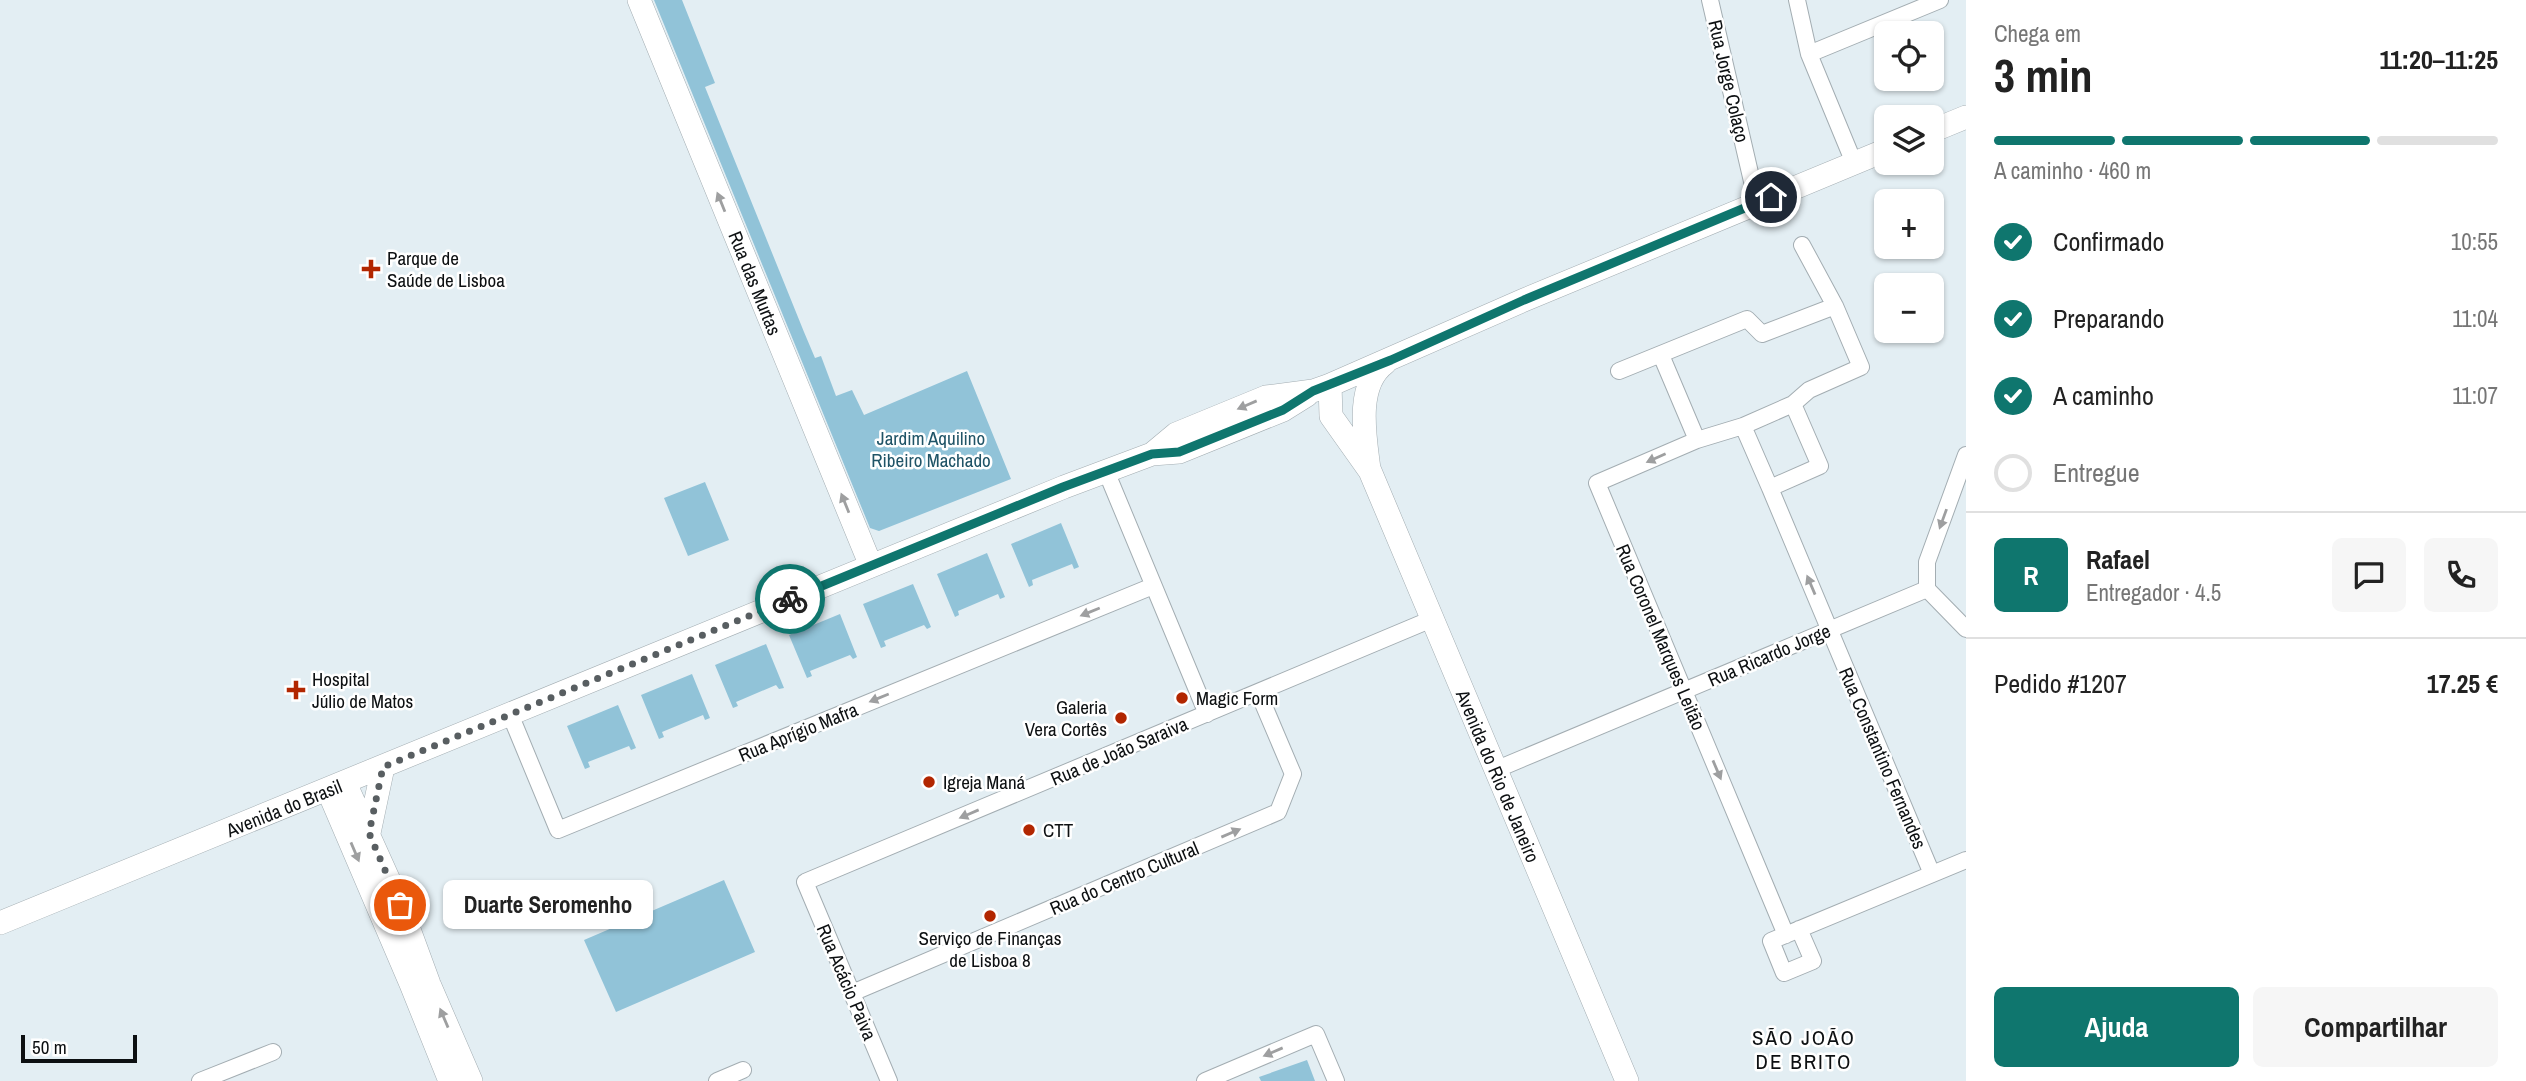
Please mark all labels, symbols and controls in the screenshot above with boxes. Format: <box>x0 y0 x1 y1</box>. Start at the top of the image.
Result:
street label: Rua Jorge Colaço <box>1702 17 1756 145</box>
text: Chega em <box>1994 18 2081 49</box>
map controls <box>1874 21 1944 343</box>
button: locate <box>1874 21 1944 91</box>
text: 11:20–11:25 <box>2379 42 2498 77</box>
text: 3 min <box>1994 44 2093 106</box>
button: layers <box>1874 105 1944 175</box>
text: A caminho · 460 m <box>1994 155 2151 186</box>
pin <box>1741 167 1801 227</box>
icon: home <box>1752 178 1790 216</box>
button: + <box>1874 189 1944 259</box>
one-way arrow <box>716 191 727 212</box>
icon: check <box>1994 223 2032 261</box>
text: Confirmado <box>2053 224 2164 259</box>
text: 10:55 <box>2451 226 2498 257</box>
street label: Rua das Murtas <box>722 227 788 339</box>
place label: Parque de Saúde de Lisboa <box>387 245 505 293</box>
marker: Parque de Saúde de Lisboa <box>361 259 381 279</box>
button: − <box>1874 273 1944 343</box>
icon: check <box>1994 300 2032 338</box>
text: Preparando <box>2053 301 2164 336</box>
text: 11:04 <box>2452 303 2498 334</box>
icon: check <box>1994 377 2032 415</box>
text: A caminho <box>2053 378 2154 413</box>
text: 11:07 <box>2452 380 2498 411</box>
one-way arrow <box>1236 399 1257 410</box>
park label: Jardim Aquilino Ribeiro Machado <box>871 425 991 473</box>
one-way arrow <box>1646 452 1666 464</box>
text: Entregue <box>2053 455 2140 490</box>
one-way arrow <box>839 493 851 513</box>
one-way arrow <box>1937 508 1948 529</box>
button: chat <box>2332 538 2406 612</box>
button: phone <box>2424 538 2498 612</box>
street label: Rua Coronel Marques Leitão <box>1610 540 1712 734</box>
text: Rafael <box>2086 542 2150 577</box>
text: R <box>2023 558 2039 593</box>
courier <box>755 564 825 634</box>
one-way arrow <box>1805 575 1817 595</box>
text: Entregador · 4.5 <box>2086 577 2221 608</box>
icon: bike <box>771 580 809 618</box>
one-way arrow <box>1080 606 1100 618</box>
street label: Rua Ricardo Jorge <box>1704 617 1834 693</box>
street label: Rua Constantino Fernandes <box>1833 663 1933 853</box>
place label: Hospital Júlio de Matos <box>312 666 414 714</box>
text: Pedido #1207 <box>1994 666 2127 701</box>
text: 17.25 € <box>2427 666 2498 701</box>
marker: Hospital Júlio de Matos <box>286 680 306 700</box>
place label: Magic Form <box>1196 685 1278 711</box>
street label: Avenida do Rio de Janeiro <box>1449 685 1546 866</box>
marker: Magic Form <box>1174 690 1190 706</box>
one-way arrow <box>869 693 890 704</box>
place label: Galeria Vera Cortês <box>1025 694 1107 742</box>
street label: Rua Aprígio Mafra <box>735 696 862 768</box>
street label: Rua de João Saraiva <box>1047 710 1192 792</box>
marker: Galeria Vera Cortês <box>1113 710 1129 726</box>
one-way arrow <box>1711 760 1722 781</box>
place label: Igreja Maná <box>943 769 1026 795</box>
street label: Avenida do Brasil <box>221 773 346 843</box>
marker: Igreja Maná <box>921 774 937 790</box>
one-way arrow <box>959 808 980 819</box>
place label: CTT <box>1043 817 1074 843</box>
marker: CTT <box>1021 822 1037 838</box>
one-way arrow <box>1220 827 1241 838</box>
street label: Rua do Centro Cultural <box>1046 835 1202 921</box>
one-way arrow <box>350 842 361 863</box>
pin <box>370 875 430 935</box>
callout: Duarte Seromenho <box>442 880 652 930</box>
icon: bag <box>381 886 419 924</box>
text: Duarte Seromenho <box>464 889 632 920</box>
marker: Serviço de Finanças de Lisboa 8 <box>982 908 998 924</box>
street label: Rua Acácio Paiva <box>811 920 883 1044</box>
place label: Serviço de Finanças de Lisboa 8 <box>919 925 1062 973</box>
button: Ajuda <box>1994 987 2239 1067</box>
button: Compartilhar <box>2253 987 2498 1067</box>
one-way arrow <box>438 1008 449 1029</box>
district label: SÃO JOÃO DE BRITO <box>1752 1023 1856 1076</box>
scale bar <box>21 1032 136 1064</box>
text: 50 m <box>32 1034 67 1060</box>
one-way arrow <box>1262 1047 1283 1058</box>

